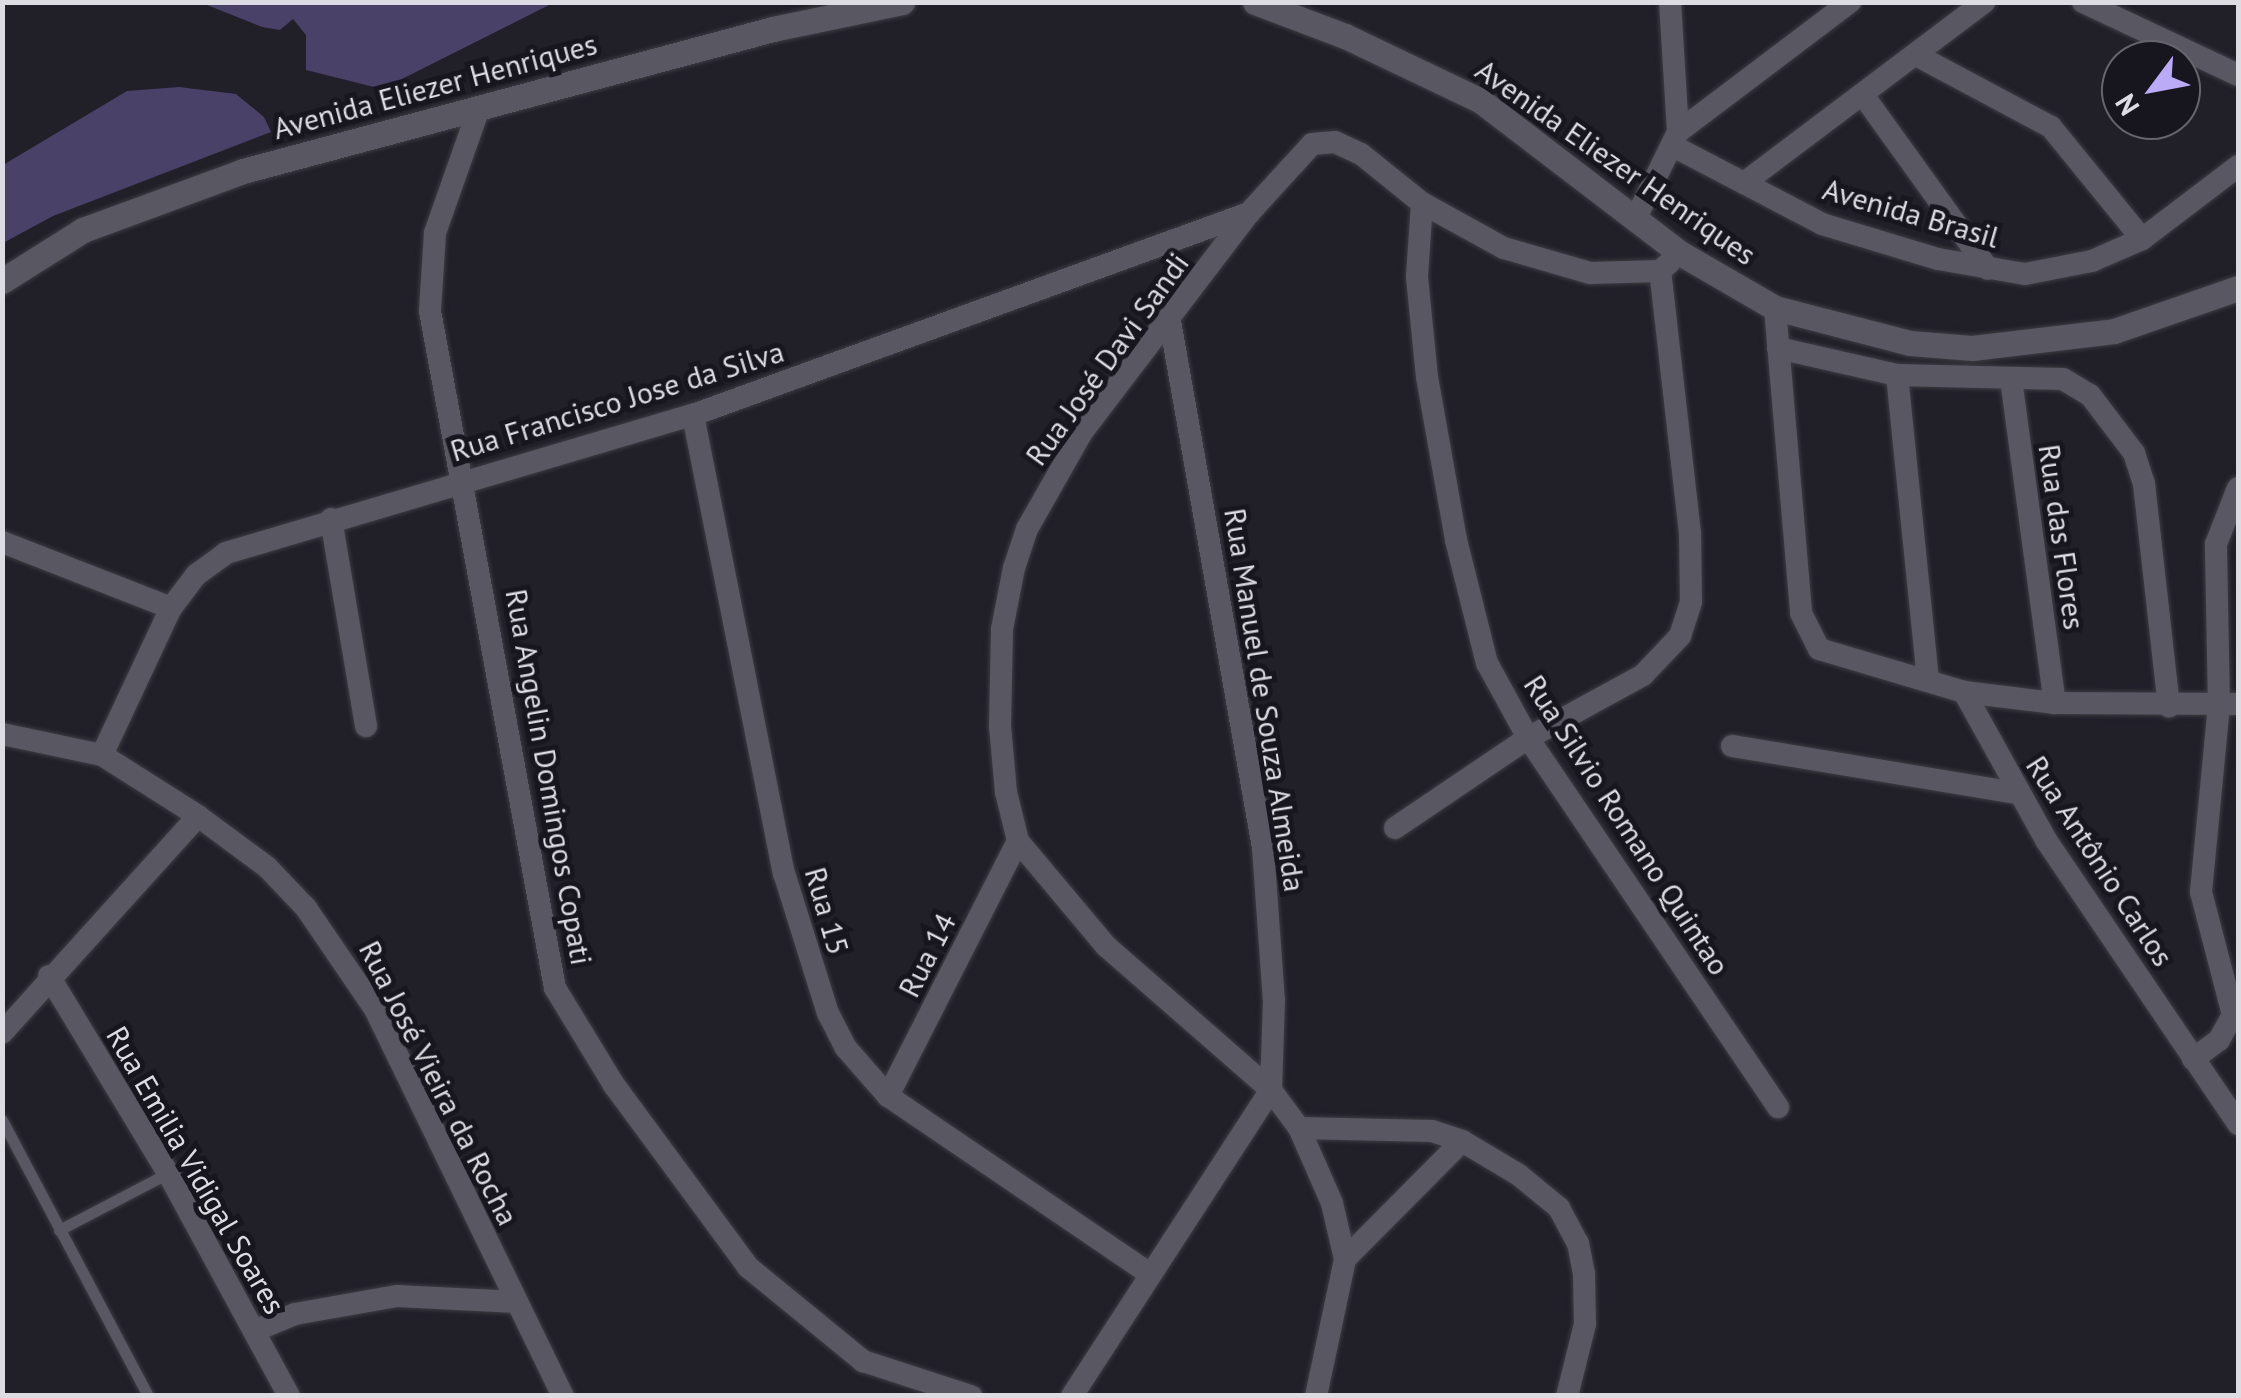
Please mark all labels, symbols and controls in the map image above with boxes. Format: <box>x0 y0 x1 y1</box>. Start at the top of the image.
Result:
street label: Avenida Eliezer Henriques <box>269 25 601 147</box>
north arrow <box>2101 40 2201 140</box>
street label: Avenida Eliezer Henriques <box>1469 52 1763 272</box>
text: N <box>2106 87 2147 123</box>
street label: Avenida Brasil <box>1819 171 2003 255</box>
street label: Rua José Davi Sandi <box>1018 246 1196 472</box>
street label: Rua Francisco Jose da Silva <box>446 333 788 469</box>
street label: Rua das Flores <box>2031 442 2093 632</box>
street label: Rua Manuel de Souza Almeida <box>1217 505 1313 895</box>
street label: Rua Angelin Domingos Copati <box>498 586 600 968</box>
street label: Rua Silvio Romano Quintao <box>1516 668 1738 982</box>
street label: Rua Antônio Carlos <box>2018 749 2182 973</box>
street label: Rua 15 <box>797 863 857 959</box>
street label: Rua 14 <box>891 907 963 1003</box>
street label: Rua José Vieira da Rocha <box>351 934 527 1232</box>
street label: Rua Emilia Vidigal Soares <box>99 1020 293 1320</box>

